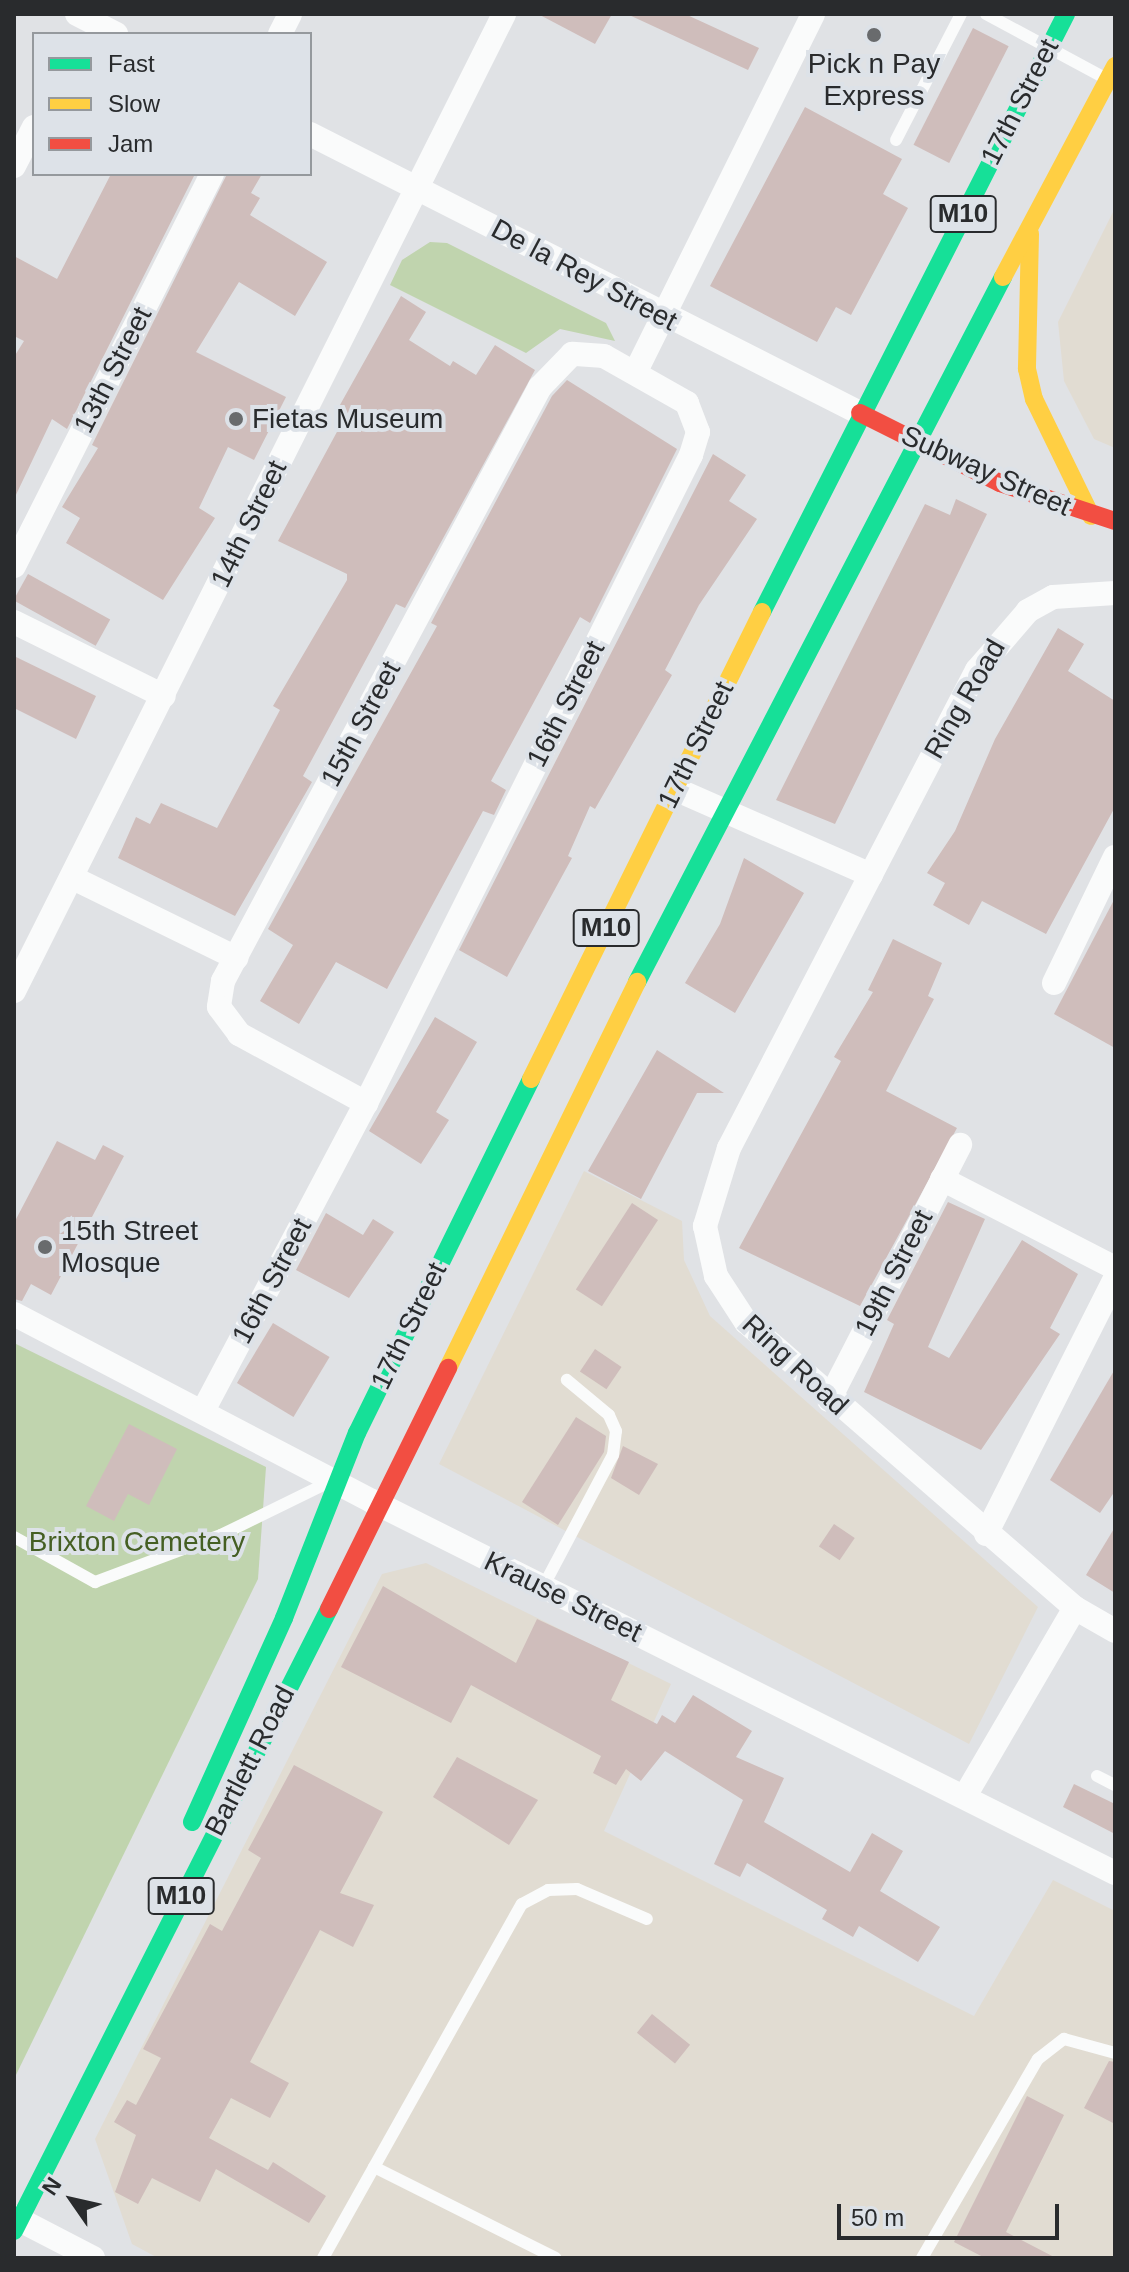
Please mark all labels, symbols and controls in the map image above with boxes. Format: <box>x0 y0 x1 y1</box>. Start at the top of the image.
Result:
marker: Pick n Pay Express <box>865 26 883 44</box>
legend <box>32 32 312 176</box>
street label: 17th Street <box>974 33 1066 171</box>
place label: Pick n Pay Express <box>808 47 940 113</box>
text: Fast <box>108 50 155 77</box>
text: Slow <box>108 90 160 117</box>
text: Jam <box>108 130 153 157</box>
road number: M10 <box>929 192 997 236</box>
street label: De la Rey Street <box>485 212 683 338</box>
street label: 13th Street <box>67 301 159 439</box>
place label: Fietas Museum <box>252 402 443 436</box>
marker: Fietas Museum <box>227 410 245 428</box>
street label: Subway Street <box>896 419 1076 523</box>
street label: 14th Street <box>204 455 294 593</box>
street label: Ring Road <box>917 633 1013 765</box>
street label: 16th Street <box>520 635 612 773</box>
street label: 15th Street <box>314 656 408 792</box>
street label: 17th Street <box>651 676 741 814</box>
road number: M10 <box>572 906 640 950</box>
street label: 19th Street <box>848 1204 940 1342</box>
street label: 16th Street <box>225 1213 319 1349</box>
place label: 15th Street Mosque <box>61 1214 198 1280</box>
marker: 15th Street Mosque <box>36 1238 54 1256</box>
street label: 17th Street <box>364 1257 454 1395</box>
street label: Ring Road <box>735 1308 855 1422</box>
park label: Brixton Cemetery <box>29 1525 245 1559</box>
street label: Krause Street <box>479 1544 647 1650</box>
street label: Bartlett Road <box>198 1681 302 1841</box>
road number: M10 <box>147 1874 215 1918</box>
north arrow <box>32 2160 112 2240</box>
text: N <box>37 2173 66 2200</box>
scale bar <box>841 2188 1063 2238</box>
text: 50 m <box>851 2204 904 2231</box>

